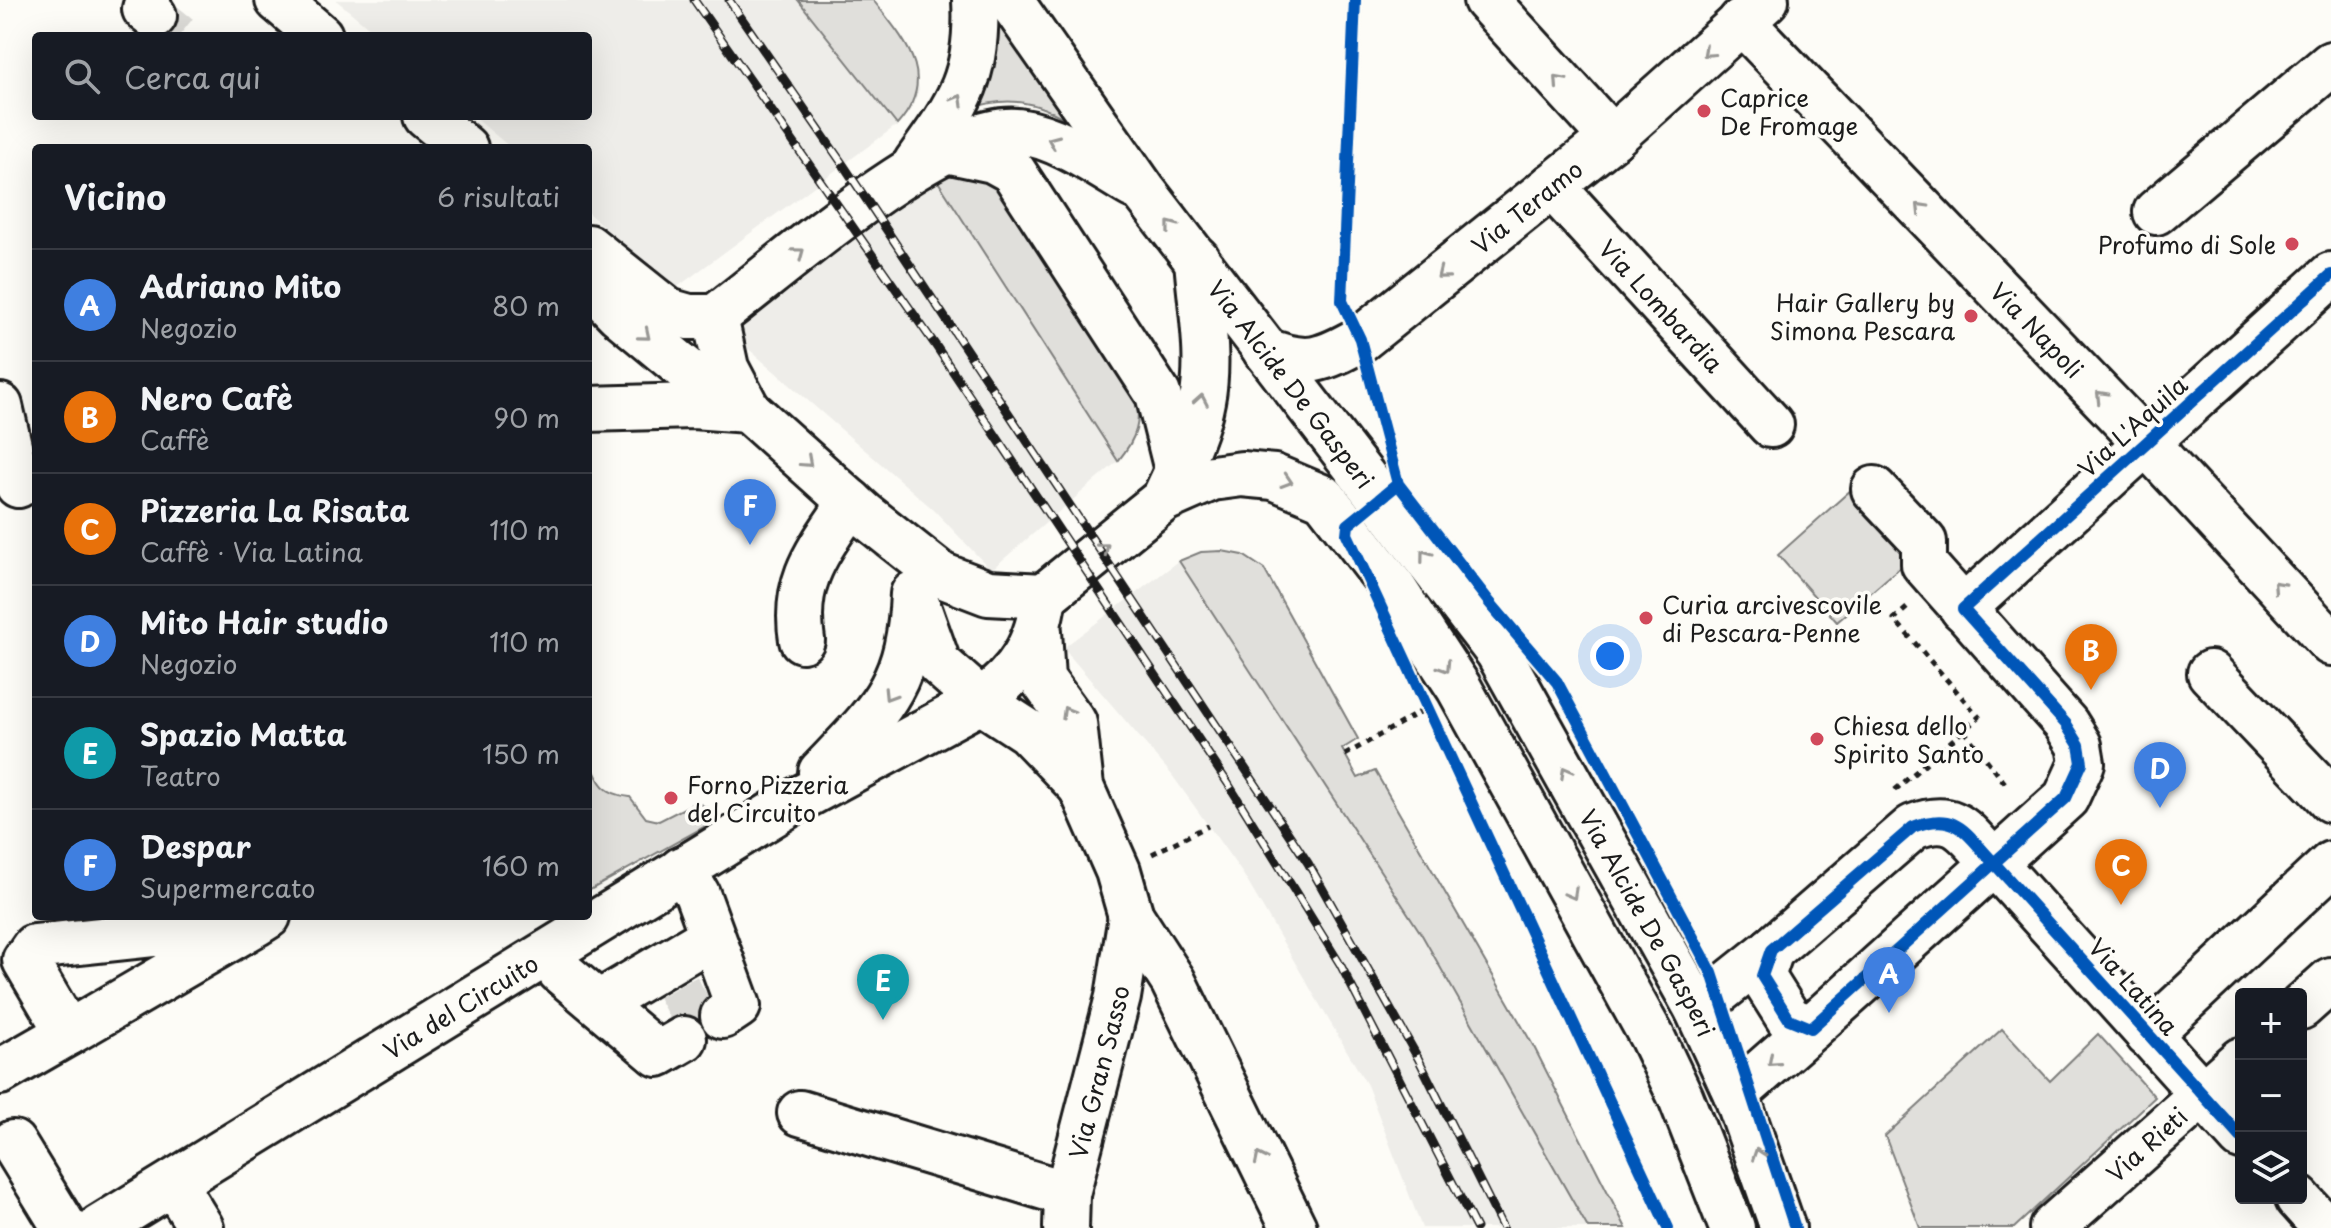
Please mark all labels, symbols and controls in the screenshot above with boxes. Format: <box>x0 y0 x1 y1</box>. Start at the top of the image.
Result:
search box <box>32 32 592 120</box>
one-way arrow <box>1702 42 1717 56</box>
icon: search <box>60 54 104 98</box>
text: Cerca qui <box>124 54 261 99</box>
one-way arrow <box>1555 75 1569 90</box>
place label: Caprice De Fromage <box>1720 79 1858 143</box>
one-way arrow <box>948 94 964 109</box>
marker: Caprice De Fromage <box>1695 102 1713 120</box>
one-way arrow <box>1046 135 1061 151</box>
street label: Via Teramo <box>1463 151 1590 262</box>
text: Vicino <box>64 170 166 222</box>
text: 6 risultati <box>437 177 560 216</box>
one-way arrow <box>1916 203 1930 217</box>
one-way arrow <box>1166 220 1180 235</box>
place label: Profumo di Sole <box>2098 226 2276 262</box>
street label: Via Lombardia <box>1591 231 1732 380</box>
marker: Profumo di Sole <box>2283 235 2301 253</box>
one-way arrow <box>790 249 805 263</box>
text: Adriano Mito <box>140 263 341 308</box>
one-way arrow <box>1436 265 1451 279</box>
street label: Via Alcide De Gasperi <box>1200 272 1383 496</box>
street label: Via Napoli <box>1982 274 2092 386</box>
place label: Hair Gallery by Simona Pescara <box>1770 284 1955 348</box>
text: A <box>80 286 100 325</box>
text: 80 m <box>492 286 560 325</box>
marker: Hair Gallery by Simona Pescara <box>1962 307 1980 325</box>
text: Negozio <box>140 308 238 347</box>
one-way arrow <box>636 325 650 340</box>
street label: Via L'Aquila <box>2069 367 2195 485</box>
text: Nero Cafè <box>140 375 293 420</box>
one-way arrow <box>2096 391 2110 405</box>
one-way arrow <box>1192 394 1209 407</box>
text: B <box>81 398 99 437</box>
text: 90 m <box>493 398 560 437</box>
text: Caffè <box>140 420 210 459</box>
one-way arrow <box>797 453 812 467</box>
one-way arrow <box>1280 472 1294 488</box>
pin: F <box>724 479 776 545</box>
text: Pizzeria La Risata <box>140 487 410 532</box>
text: C <box>80 510 100 549</box>
text: 110 m <box>489 510 560 549</box>
text: Caffè · Via Latina <box>140 532 363 571</box>
one-way arrow <box>1095 543 1110 557</box>
one-way arrow <box>1420 549 1434 564</box>
one-way arrow <box>2273 581 2288 595</box>
place label: Curia arcivescovile di Pescara-Penne <box>1662 586 1882 650</box>
text: Mito Hair studio <box>140 599 388 644</box>
marker: Curia arcivescovile di Pescara-Penne <box>1637 609 1655 627</box>
text: D <box>80 622 100 661</box>
text: 110 m <box>489 622 560 661</box>
pin: B <box>2065 624 2117 690</box>
your location <box>1590 636 1630 676</box>
text: Negozio <box>140 644 238 683</box>
one-way arrow <box>1435 659 1450 673</box>
one-way arrow <box>884 686 899 701</box>
one-way arrow <box>1061 706 1077 721</box>
place label: Chiesa dello Spirito Santo <box>1833 707 1984 771</box>
text: Spazio Matta <box>140 711 347 756</box>
marker: Chiesa dello Spirito Santo <box>1808 730 1826 748</box>
text: E <box>82 734 98 773</box>
text: 150 m <box>482 734 560 773</box>
pin: D <box>2134 742 2186 808</box>
text: Teatro <box>140 756 221 795</box>
place label: Forno Pizzeria del Circuito <box>687 766 848 830</box>
one-way arrow <box>1560 767 1576 781</box>
marker: Forno Pizzeria del Circuito <box>662 789 680 807</box>
street label: Via Alcide De Gasperi <box>1571 802 1725 1042</box>
text: Despar <box>140 823 251 868</box>
pin: C <box>2095 839 2147 905</box>
text: F <box>82 846 98 885</box>
text: 160 m <box>482 846 560 885</box>
text: Supermercato <box>140 868 316 907</box>
one-way arrow <box>1563 886 1578 900</box>
street label: Via Latina <box>2081 929 2187 1043</box>
street label: Via del Circuito <box>376 945 545 1068</box>
pin: A <box>1863 947 1915 1013</box>
pin: E <box>857 954 909 1020</box>
street label: Via Gran Sasso <box>1059 983 1138 1163</box>
map controls <box>2235 988 2307 1204</box>
button: + <box>2235 988 2307 1060</box>
one-way arrow <box>1768 1051 1783 1066</box>
button: − <box>2235 1060 2307 1132</box>
street label: Via Rieti <box>2098 1098 2195 1190</box>
button: layers <box>2235 1132 2307 1204</box>
one-way arrow <box>1751 1148 1767 1162</box>
one-way arrow <box>1254 1152 1270 1166</box>

